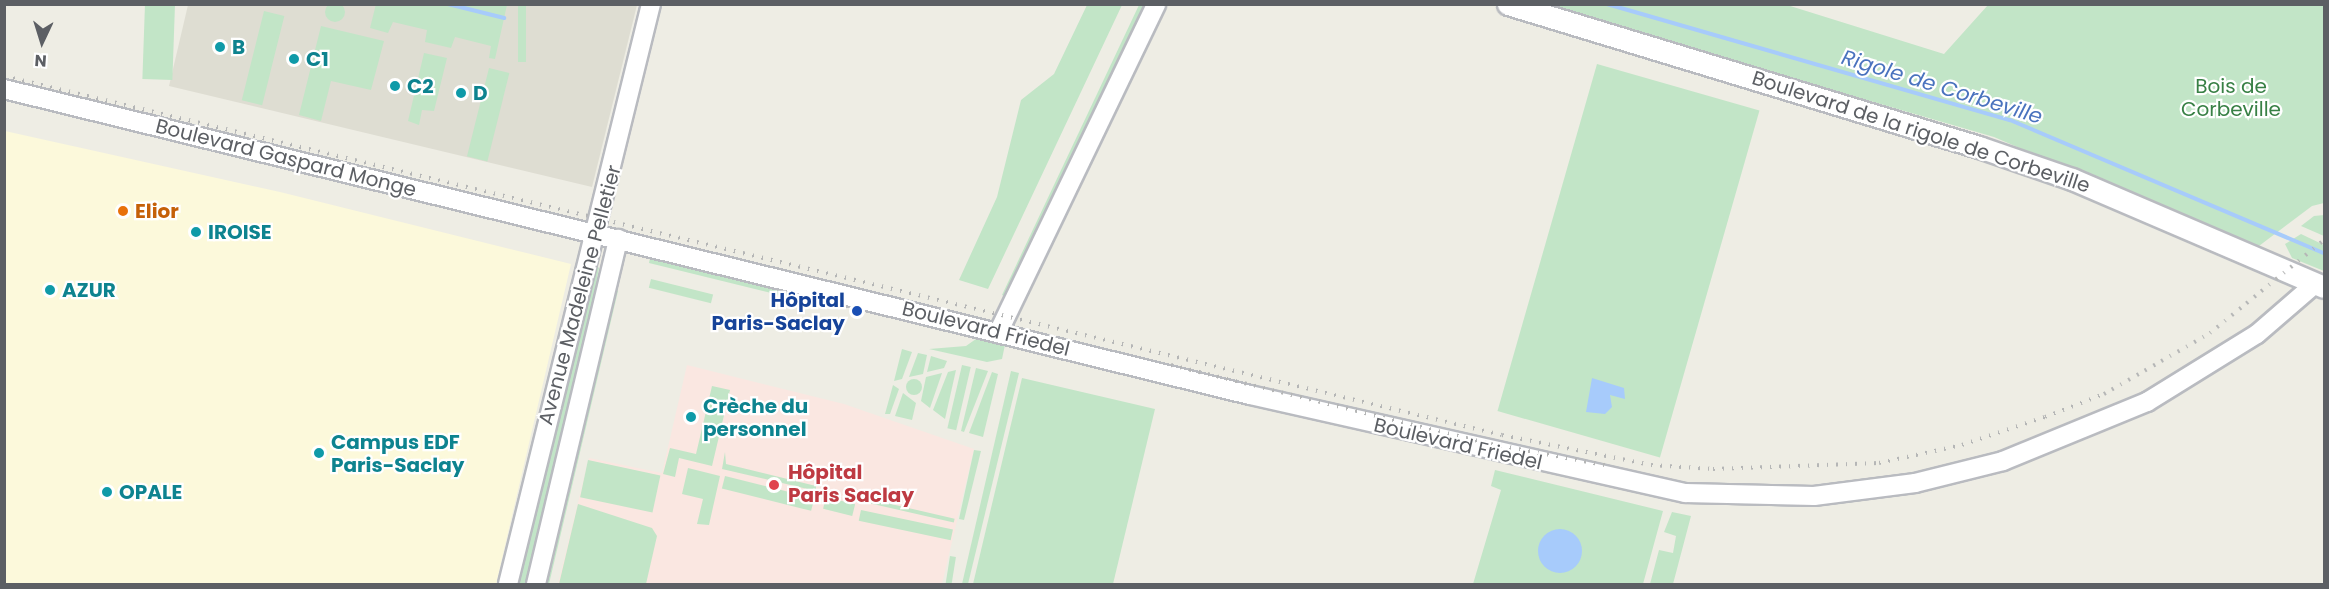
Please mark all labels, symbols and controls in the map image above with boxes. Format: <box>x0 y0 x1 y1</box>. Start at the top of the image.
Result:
north arrow <box>12 12 72 72</box>
place label: B <box>232 35 245 59</box>
marker: B <box>213 40 227 54</box>
water label: Rigole de Corbeville <box>1839 44 2045 130</box>
place label: C1 <box>306 47 329 71</box>
text: N <box>34 49 48 72</box>
marker: C1 <box>287 52 301 66</box>
street label: Boulevard de la rigole de Corbeville <box>1749 66 2093 198</box>
place label: C2 <box>407 74 434 98</box>
park label: Bois de Corbeville <box>2181 74 2281 121</box>
marker: C2 <box>388 79 402 93</box>
place label: D <box>473 81 488 105</box>
marker: D <box>454 86 468 100</box>
street label: Boulevard Gaspard Monge <box>153 114 419 202</box>
street label: Avenue Madeleine Pelletier <box>534 162 626 428</box>
place label: Elior <box>135 199 179 223</box>
marker: Elior <box>116 204 130 218</box>
place label: IROISE <box>208 220 272 244</box>
marker: IROISE <box>189 225 203 239</box>
place label: AZUR <box>62 278 116 302</box>
marker: AZUR <box>43 283 57 297</box>
place label: Hôpital Paris-Saclay <box>712 288 845 335</box>
street label: Boulevard Friedel <box>900 297 1072 361</box>
marker: Hôpital Paris-Saclay <box>850 304 864 318</box>
place label: Crèche du personnel <box>703 394 808 441</box>
marker: Crèche du personnel <box>684 410 698 424</box>
street label: Boulevard Friedel <box>1372 413 1544 475</box>
place label: Campus EDF Paris-Saclay <box>331 430 464 477</box>
marker: Campus EDF Paris-Saclay <box>312 446 326 460</box>
place label: Hôpital Paris Saclay <box>788 461 914 508</box>
marker: Hôpital Paris Saclay <box>765 476 783 494</box>
place label: OPALE <box>119 480 182 504</box>
marker: OPALE <box>100 485 114 499</box>

